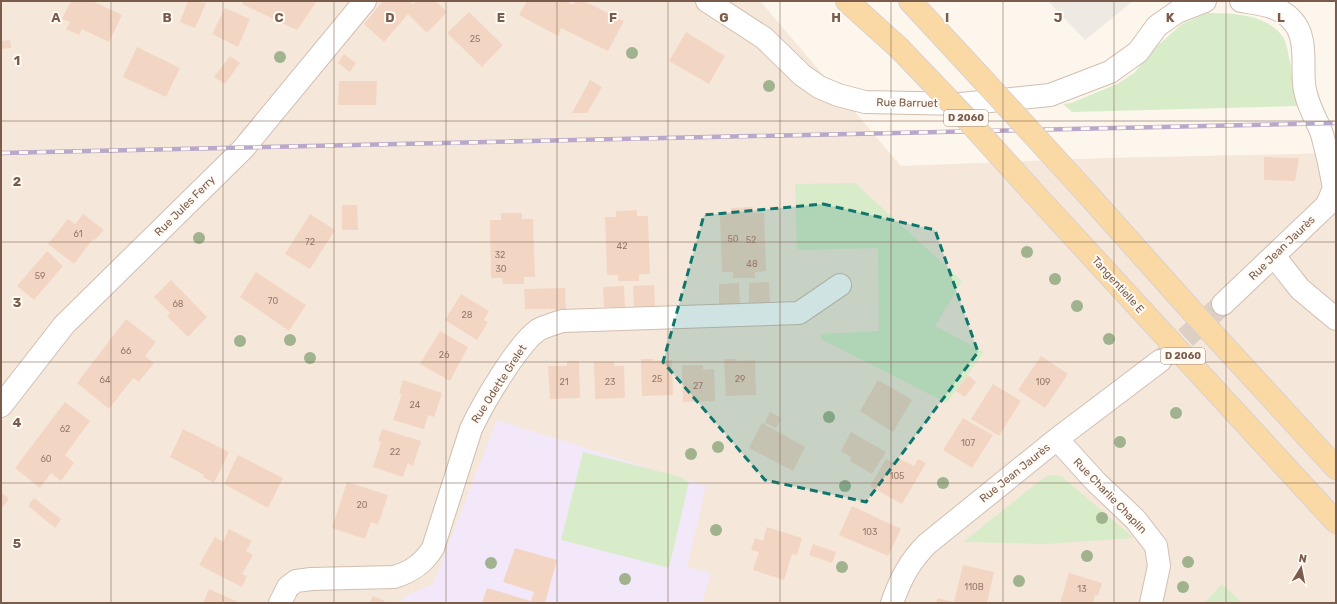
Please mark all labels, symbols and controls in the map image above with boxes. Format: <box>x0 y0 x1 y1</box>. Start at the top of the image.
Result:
text: A <box>51 10 61 25</box>
text: B <box>162 10 172 25</box>
text: C <box>274 10 284 25</box>
text: D <box>385 10 395 25</box>
text: E <box>497 10 505 25</box>
text: F <box>609 10 617 25</box>
text: G <box>719 10 729 25</box>
text: H <box>831 10 841 25</box>
text: I <box>945 10 949 25</box>
text: J <box>1054 10 1062 25</box>
text: K <box>1166 10 1175 25</box>
text: L <box>1277 10 1285 25</box>
house number: 25 <box>470 34 480 44</box>
text: 1 <box>14 53 20 68</box>
street label: Rue Barruet <box>876 96 939 110</box>
road number: D 2060 <box>944 110 988 126</box>
street label: Rue Jules Ferry <box>152 173 218 239</box>
text: 2 <box>13 174 21 189</box>
street label: Rue Jean Jaurès <box>1246 213 1318 283</box>
house number: 61 <box>73 229 83 239</box>
house number: 50 <box>727 234 739 244</box>
house number: 52 <box>746 235 756 245</box>
house number: 72 <box>305 237 315 247</box>
house number: 42 <box>617 241 627 251</box>
house number: 32 <box>495 250 505 260</box>
street label: Tangentielle E <box>1089 254 1147 316</box>
house number: 48 <box>746 259 758 269</box>
house number: 30 <box>495 264 507 274</box>
house number: 59 <box>35 271 45 281</box>
text: 3 <box>13 295 22 310</box>
house number: 70 <box>268 296 278 306</box>
house number: 68 <box>172 299 184 309</box>
house number: 28 <box>461 310 473 320</box>
street label: Rue Odette Grelet <box>469 342 530 426</box>
house number: 66 <box>121 346 132 356</box>
road number: D 2060 <box>1161 348 1205 364</box>
house number: 26 <box>439 350 450 360</box>
house number: 25 <box>652 374 662 384</box>
house number: 29 <box>735 374 745 384</box>
house number: 64 <box>99 375 111 385</box>
house number: 21 <box>559 377 569 387</box>
house number: 23 <box>605 377 615 387</box>
house number: 109 <box>1036 377 1050 387</box>
house number: 27 <box>693 381 703 391</box>
house number: 24 <box>410 400 421 410</box>
text: 4 <box>13 415 22 430</box>
house number: 62 <box>60 424 70 434</box>
house number: 107 <box>961 438 975 448</box>
street label: Rue Jean Jaurès <box>977 440 1053 505</box>
house number: 22 <box>390 447 400 457</box>
house number: 60 <box>40 454 52 464</box>
street label: Rue Charlie Chaplin <box>1071 456 1149 536</box>
house number: 105 <box>890 471 904 481</box>
house number: 20 <box>357 500 368 510</box>
house number: 103 <box>863 527 877 537</box>
text: 5 <box>13 536 21 551</box>
north arrow <box>1281 548 1321 588</box>
text: N <box>1298 552 1308 566</box>
house number: 110B <box>964 582 984 592</box>
house number: 13 <box>1077 584 1087 594</box>

